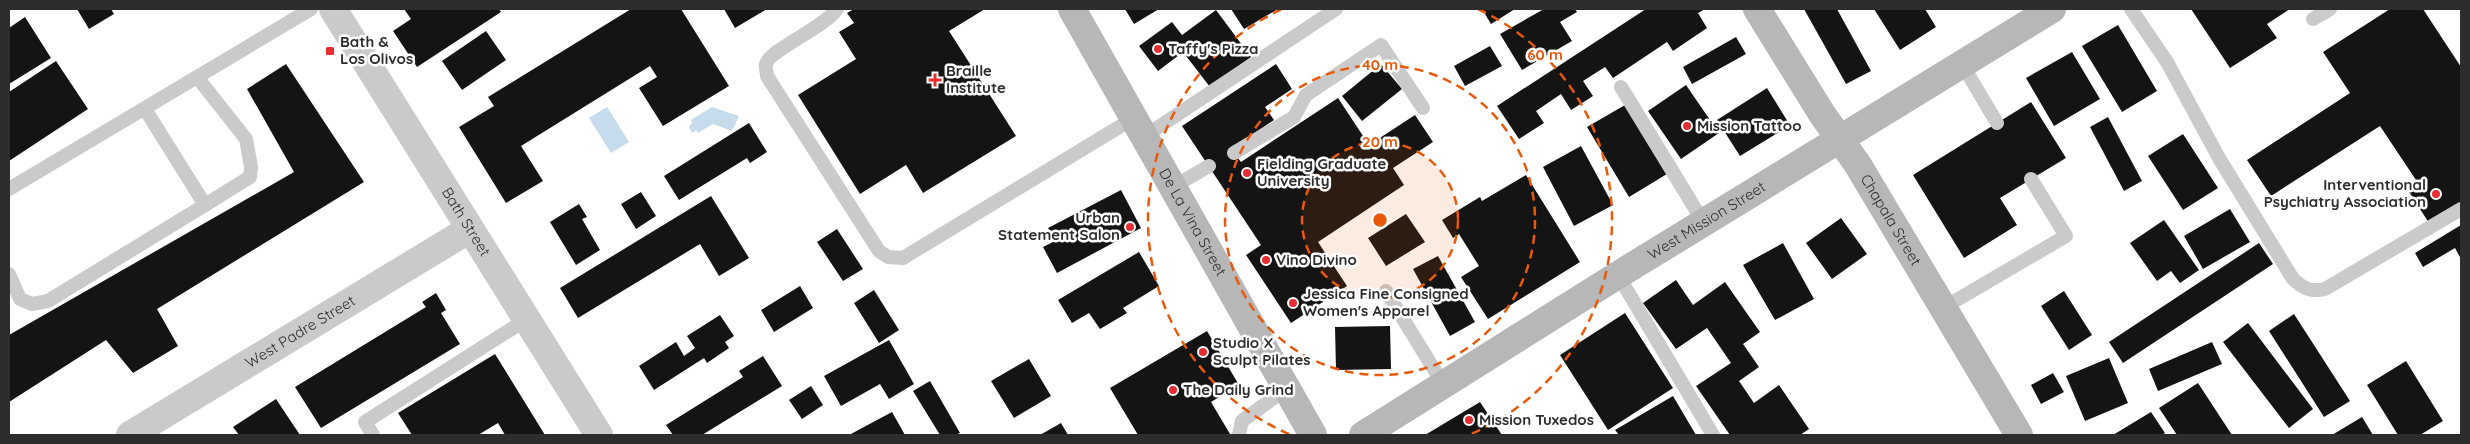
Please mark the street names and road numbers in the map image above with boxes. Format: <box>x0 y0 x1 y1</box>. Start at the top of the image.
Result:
street label: De La Vina Street <box>1155 165 1231 279</box>
street label: Chapala Street <box>1857 171 1926 269</box>
street label: West Mission Street <box>1644 177 1769 264</box>
street label: Bath Street <box>438 184 495 260</box>
street label: West Padre Street <box>241 291 358 372</box>

